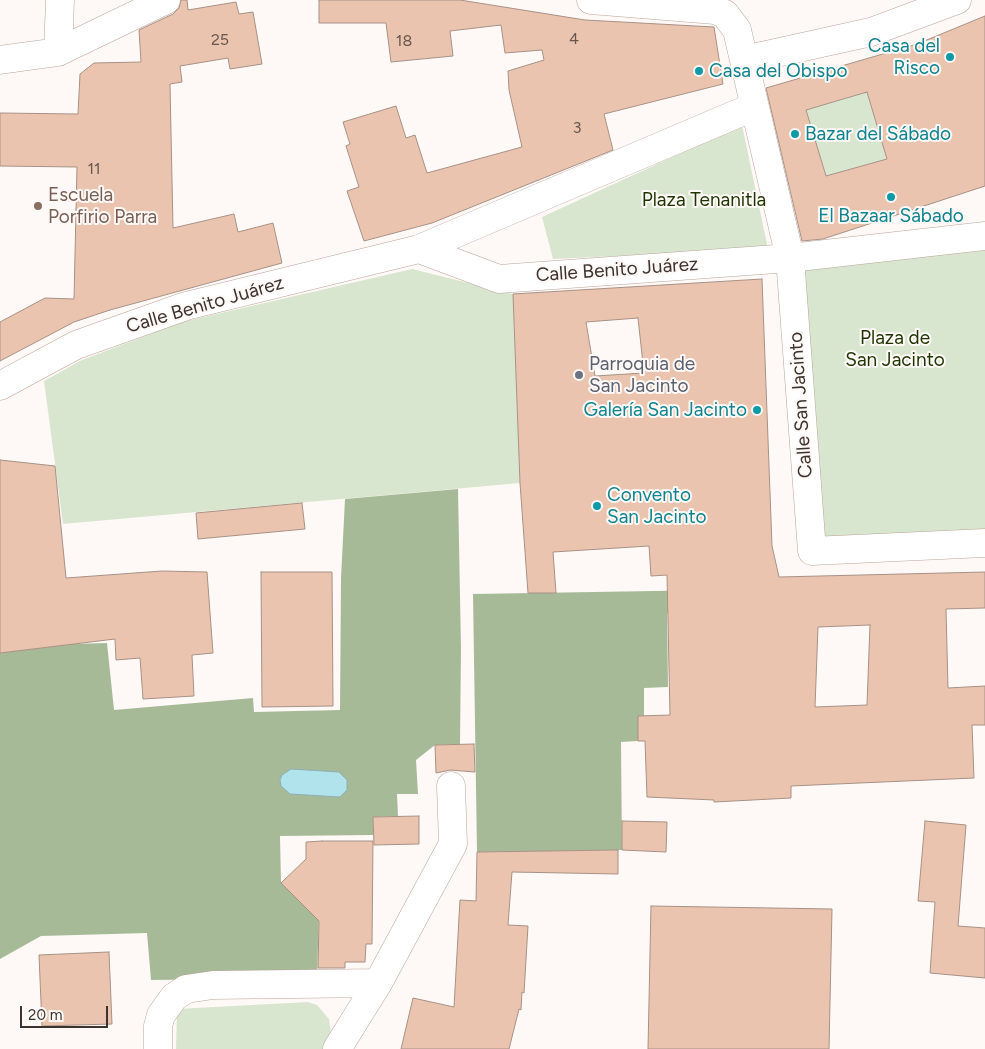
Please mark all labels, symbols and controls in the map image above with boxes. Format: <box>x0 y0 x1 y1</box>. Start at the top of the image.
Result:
house number: 4 <box>569 29 579 49</box>
house number: 25 <box>211 30 229 50</box>
house number: 18 <box>396 31 412 51</box>
place label: Casa del Risco <box>868 35 940 79</box>
marker: Casa del Risco <box>944 51 956 63</box>
place label: Casa del Obispo <box>709 60 847 82</box>
marker: Casa del Obispo <box>693 65 705 77</box>
house number: 3 <box>573 118 581 138</box>
place label: Bazar del Sábado <box>805 123 951 145</box>
marker: Bazar del Sábado <box>789 128 801 140</box>
house number: 11 <box>87 159 101 179</box>
place label: Escuela Porfirio Parra <box>48 184 157 228</box>
park label: Plaza Tenanitla <box>642 189 766 211</box>
marker: El Bazaar Sábado <box>885 191 897 203</box>
marker: Escuela Porfirio Parra <box>32 200 44 212</box>
place label: El Bazaar Sábado <box>818 205 964 227</box>
street label: Calle Benito Juárez <box>535 253 699 287</box>
street label: Calle Benito Juárez <box>124 272 286 338</box>
park label: Plaza de San Jacinto <box>845 327 945 371</box>
street label: Calle San Jacinto <box>785 331 817 479</box>
place label: Parroquia de San Jacinto <box>589 353 695 397</box>
marker: Parroquia de San Jacinto <box>573 369 585 381</box>
place label: Galería San Jacinto <box>584 399 747 421</box>
marker: Galería San Jacinto <box>751 404 763 416</box>
place label: Convento San Jacinto <box>607 484 707 528</box>
marker: Convento San Jacinto <box>591 500 603 512</box>
scale bar <box>22 996 110 1028</box>
text: 20 m <box>28 1006 62 1024</box>

